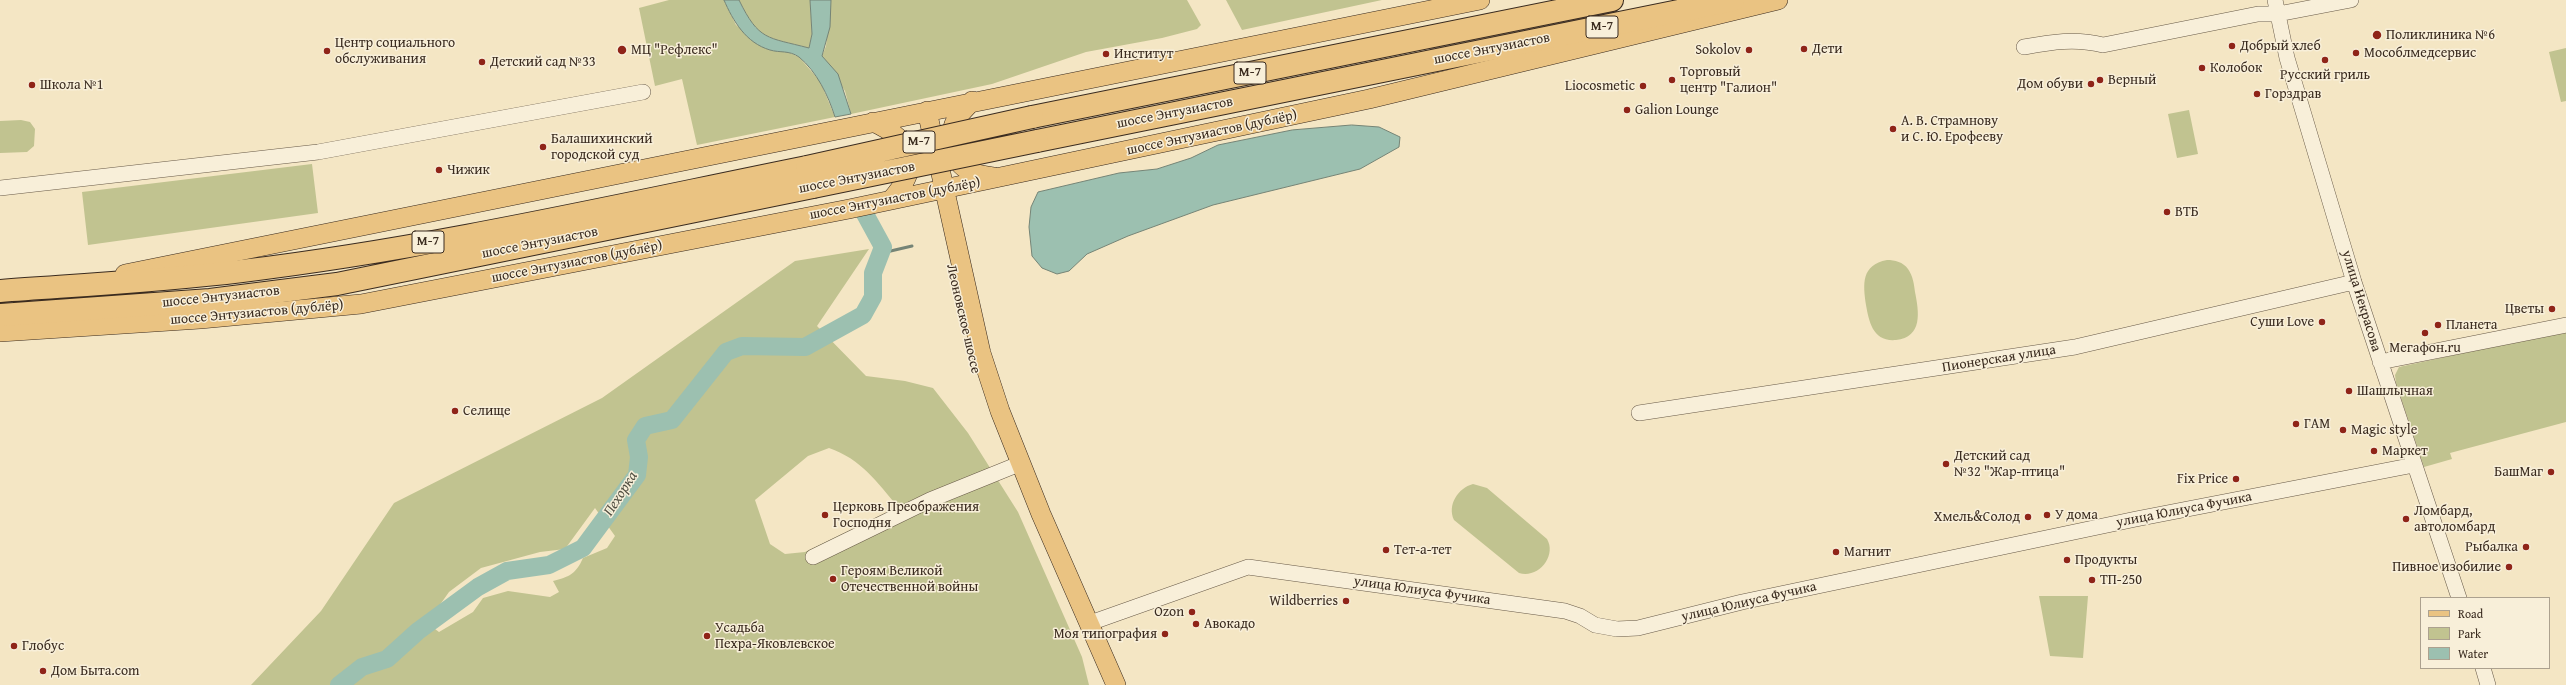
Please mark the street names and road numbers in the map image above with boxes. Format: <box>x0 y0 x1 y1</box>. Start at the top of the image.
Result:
road number: М-7 <box>1586 16 1618 38</box>
street label: шоссе Энтузиастов <box>1433 30 1551 68</box>
road number: М-7 <box>1234 62 1266 84</box>
street label: шоссе Энтузиастов <box>1116 94 1234 132</box>
street label: шоссе Энтузиастов (дублёр) <box>1125 107 1299 159</box>
road number: М-7 <box>903 131 935 153</box>
street label: шоссе Энтузиастов <box>798 159 916 197</box>
street label: шоссе Энтузиастов (дублёр) <box>808 174 982 224</box>
street label: шоссе Энтузиастов <box>481 224 599 262</box>
road number: М-7 <box>412 231 444 253</box>
street label: шоссе Энтузиастов (дублёр) <box>490 237 664 287</box>
street label: улица Некрасова <box>2338 248 2384 354</box>
street label: Леоновское шоссе <box>942 263 984 375</box>
street label: шоссе Энтузиастов <box>162 282 280 312</box>
street label: шоссе Энтузиастов (дублёр) <box>170 297 344 329</box>
street label: Пионерская улица <box>1941 342 2057 376</box>
street label: улица Юлиуса Фучика <box>2115 489 2253 531</box>
street label: улица Юлиуса Фучика <box>1353 573 1491 609</box>
street label: улица Юлиуса Фучика <box>1680 578 1818 626</box>

